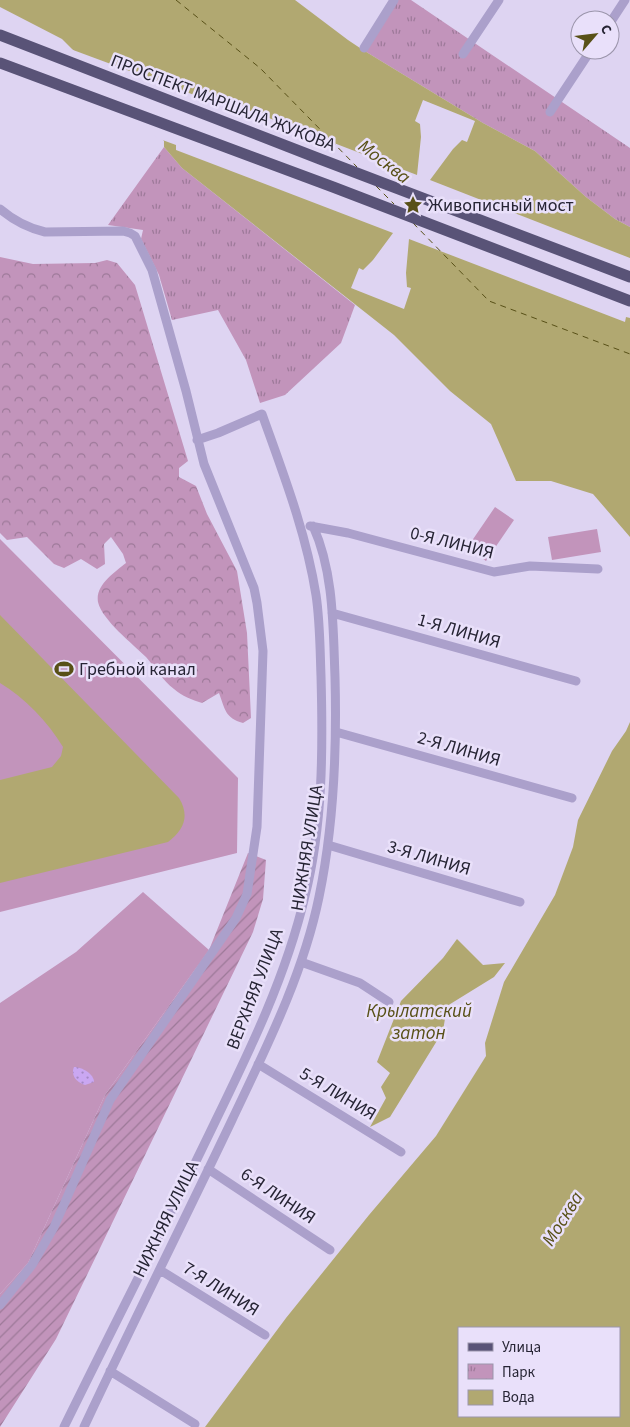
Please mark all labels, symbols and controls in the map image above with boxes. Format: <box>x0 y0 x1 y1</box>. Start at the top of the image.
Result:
north arrow <box>570 10 620 60</box>
text: С <box>595 21 616 38</box>
street label: ПРОСПЕКТ МАРШАЛА ЖУКОВА <box>107 48 339 158</box>
water label: Москва <box>352 133 416 191</box>
place label: Живописный мост <box>428 193 574 218</box>
place icon: Живописный мост <box>402 194 424 216</box>
street label: 0-Я ЛИНИЯ <box>408 521 496 565</box>
street label: 1-Я ЛИНИЯ <box>414 607 504 655</box>
place label: Гребной канал <box>79 657 196 682</box>
sports icon: Гребной канал <box>53 658 75 680</box>
street label: 2-Я ЛИНИЯ <box>414 725 504 773</box>
street label: НИЖНЯЯ УЛИЦА <box>285 783 329 913</box>
street label: 3-Я ЛИНИЯ <box>384 834 474 882</box>
street label: ВЕРХНЯЯ УЛИЦА <box>220 925 290 1053</box>
water label: Крылатский затон <box>366 998 472 1047</box>
street label: 5-Я ЛИНИЯ <box>295 1061 381 1127</box>
street label: НИЖНЯЯ УЛИЦА <box>127 1156 205 1282</box>
street label: 6-Я ЛИНИЯ <box>236 1162 320 1230</box>
water label: Москва <box>536 1187 590 1251</box>
street label: 7-Я ЛИНИЯ <box>178 1256 264 1322</box>
legend <box>458 1327 620 1417</box>
text: Улица <box>502 1337 541 1358</box>
text: Парк <box>502 1362 536 1383</box>
text: Вода <box>502 1387 535 1408</box>

